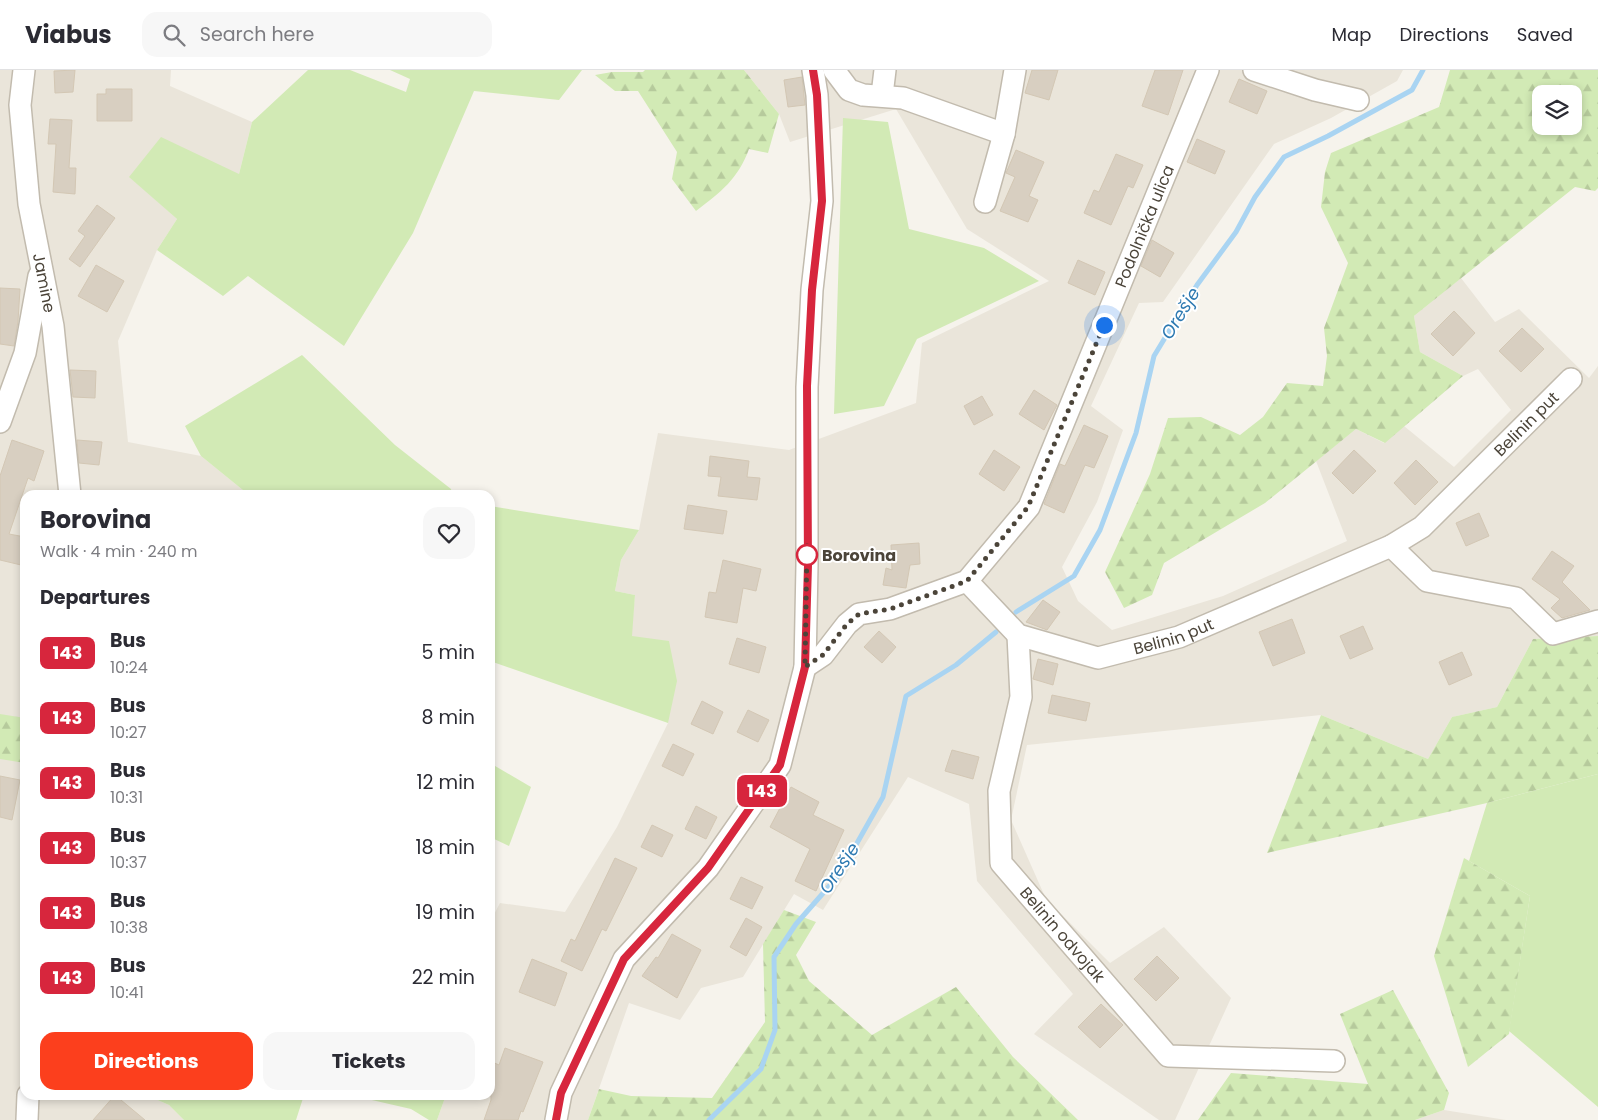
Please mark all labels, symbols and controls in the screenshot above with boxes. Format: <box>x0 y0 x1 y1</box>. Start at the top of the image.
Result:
search box <box>142 12 492 57</box>
text: Viabus <box>25 18 112 51</box>
icon: search <box>160 21 188 49</box>
text: Search here <box>200 21 314 48</box>
text: Map <box>1332 22 1371 47</box>
text: Directions <box>1399 22 1489 47</box>
text: Saved <box>1517 22 1573 47</box>
map controls <box>1532 85 1582 135</box>
button: layers <box>1532 85 1582 135</box>
street label: Podolnička ulica <box>1109 161 1179 291</box>
street label: Jamine <box>27 251 62 315</box>
water label: Orešje <box>1154 282 1206 344</box>
your location <box>1092 313 1117 338</box>
street label: Belinin put <box>1488 386 1564 461</box>
text: Borovina <box>40 503 151 536</box>
button: heart <box>423 507 475 559</box>
text: Walk · 4 min · 240 m <box>40 540 198 563</box>
marker: Borovina <box>796 544 818 566</box>
place label: Borovina <box>822 544 896 567</box>
text: Departures <box>40 584 150 611</box>
street label: Belinin put <box>1131 612 1217 660</box>
text: Bus <box>110 627 146 654</box>
text: 5 min <box>422 639 475 666</box>
text: 143 <box>53 640 82 665</box>
text: 10:24 <box>110 656 148 679</box>
text: Bus <box>110 692 146 719</box>
text: 8 min <box>422 704 475 731</box>
text: 143 <box>53 705 82 730</box>
text: 10:27 <box>110 721 147 744</box>
text: Bus <box>110 757 146 784</box>
text: 12 min <box>417 769 475 796</box>
text: 143 <box>53 770 82 795</box>
line badge: 143 <box>733 775 791 807</box>
text: 143 <box>747 778 777 803</box>
text: 10:31 <box>110 786 143 809</box>
text: Bus <box>110 822 146 849</box>
text: 18 min <box>415 834 475 861</box>
text: 143 <box>53 835 82 860</box>
water label: Orešje <box>813 837 865 899</box>
text: 10:37 <box>110 851 147 874</box>
street label: Belinin odvojak <box>1015 882 1111 988</box>
text: Bus <box>110 887 146 914</box>
text: 19 min <box>415 899 475 926</box>
text: 143 <box>53 900 82 925</box>
text: 10:38 <box>110 916 148 939</box>
text: Bus <box>110 952 146 979</box>
text: 22 min <box>412 964 475 991</box>
text: 143 <box>53 965 82 990</box>
text: 10:41 <box>110 981 144 1004</box>
button: Directions <box>40 1032 253 1090</box>
button: Tickets <box>263 1032 475 1090</box>

